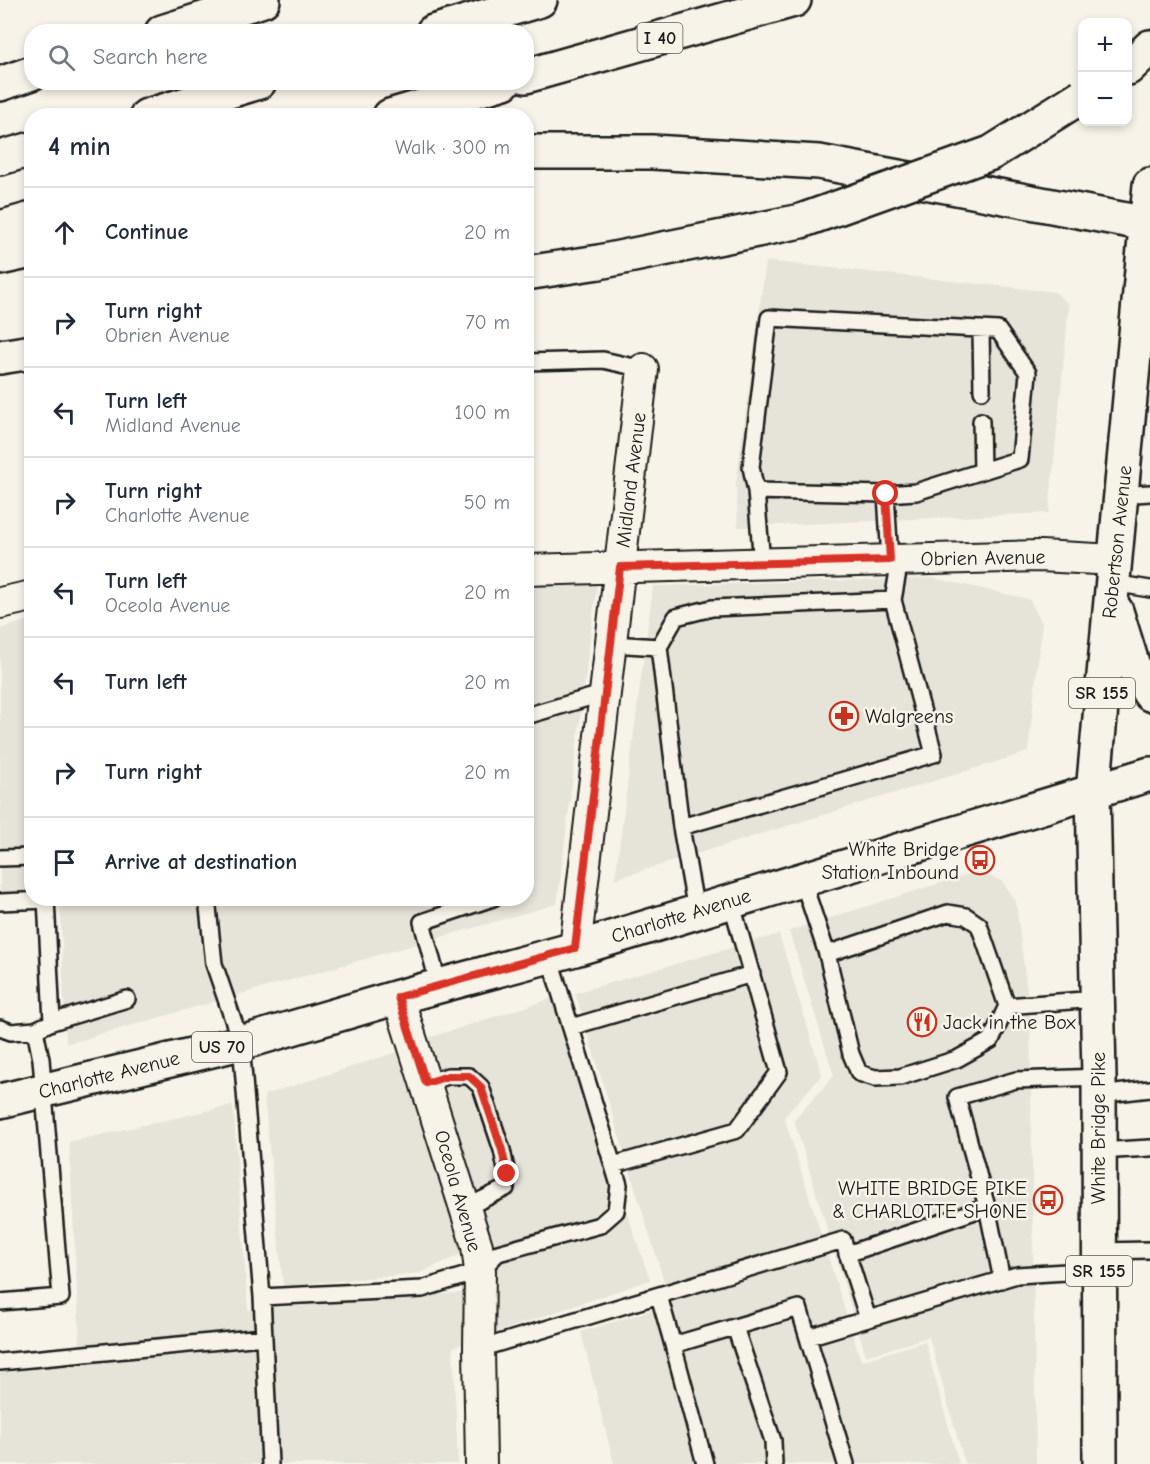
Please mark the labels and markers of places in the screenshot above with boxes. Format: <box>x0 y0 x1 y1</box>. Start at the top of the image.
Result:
pharmacy icon: Walgreens <box>828 700 860 732</box>
place label: Walgreens <box>865 705 953 728</box>
place label: White Bridge Station Inbound <box>822 838 959 884</box>
bus stop icon: White Bridge Station Inbound <box>964 844 996 876</box>
restaurant icon: Jack in the Box <box>906 1006 938 1038</box>
place label: Jack in the Box <box>943 1011 1076 1034</box>
place label: WHITE BRIDGE PIKE & CHARLOTTE SHONE <box>832 1177 1027 1223</box>
bus stop icon: WHITE BRIDGE PIKE & CHARLOTTE SHONE <box>1032 1184 1064 1216</box>

